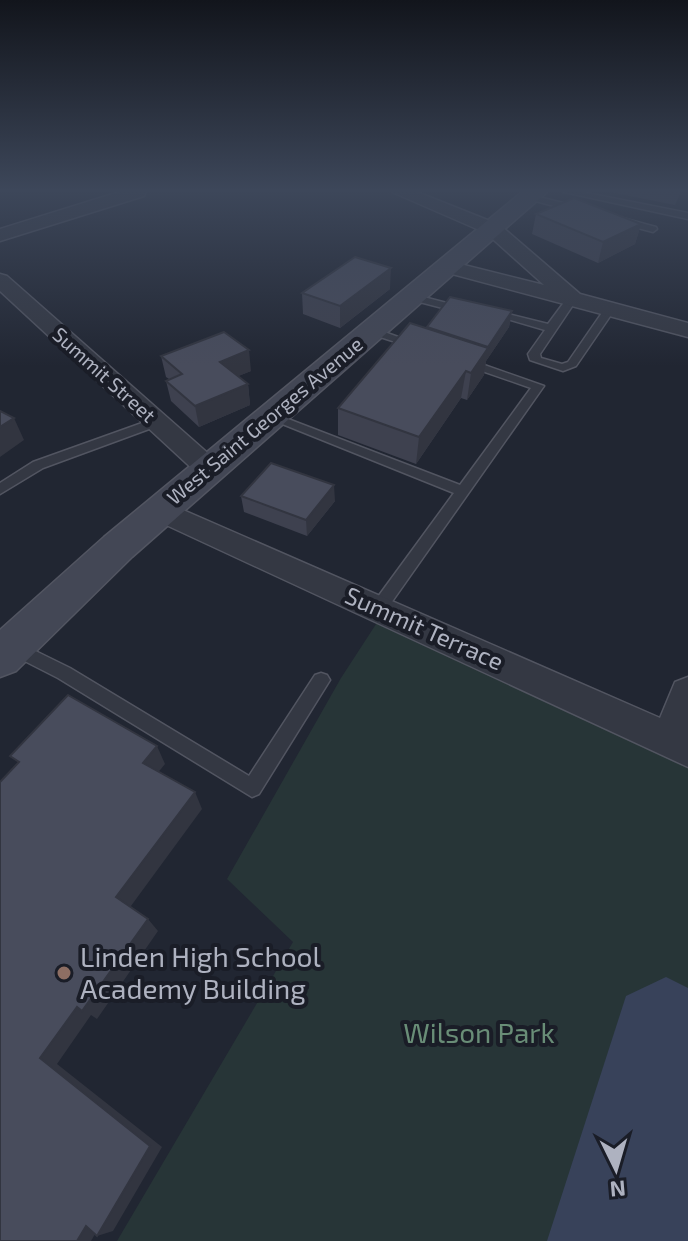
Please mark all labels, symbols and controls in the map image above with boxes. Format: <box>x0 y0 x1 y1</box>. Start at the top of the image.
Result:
street label: Summit Street <box>48 322 161 427</box>
street label: West Saint Georges Avenue <box>162 331 367 509</box>
street label: Summit Terrace <box>341 580 508 675</box>
place label: Linden High School Academy Building <box>80 939 321 1005</box>
marker: Linden High School Academy Building <box>55 964 73 982</box>
park label: Wilson Park <box>403 1015 555 1049</box>
north arrow <box>576 1129 656 1209</box>
text: N <box>609 1176 627 1204</box>

